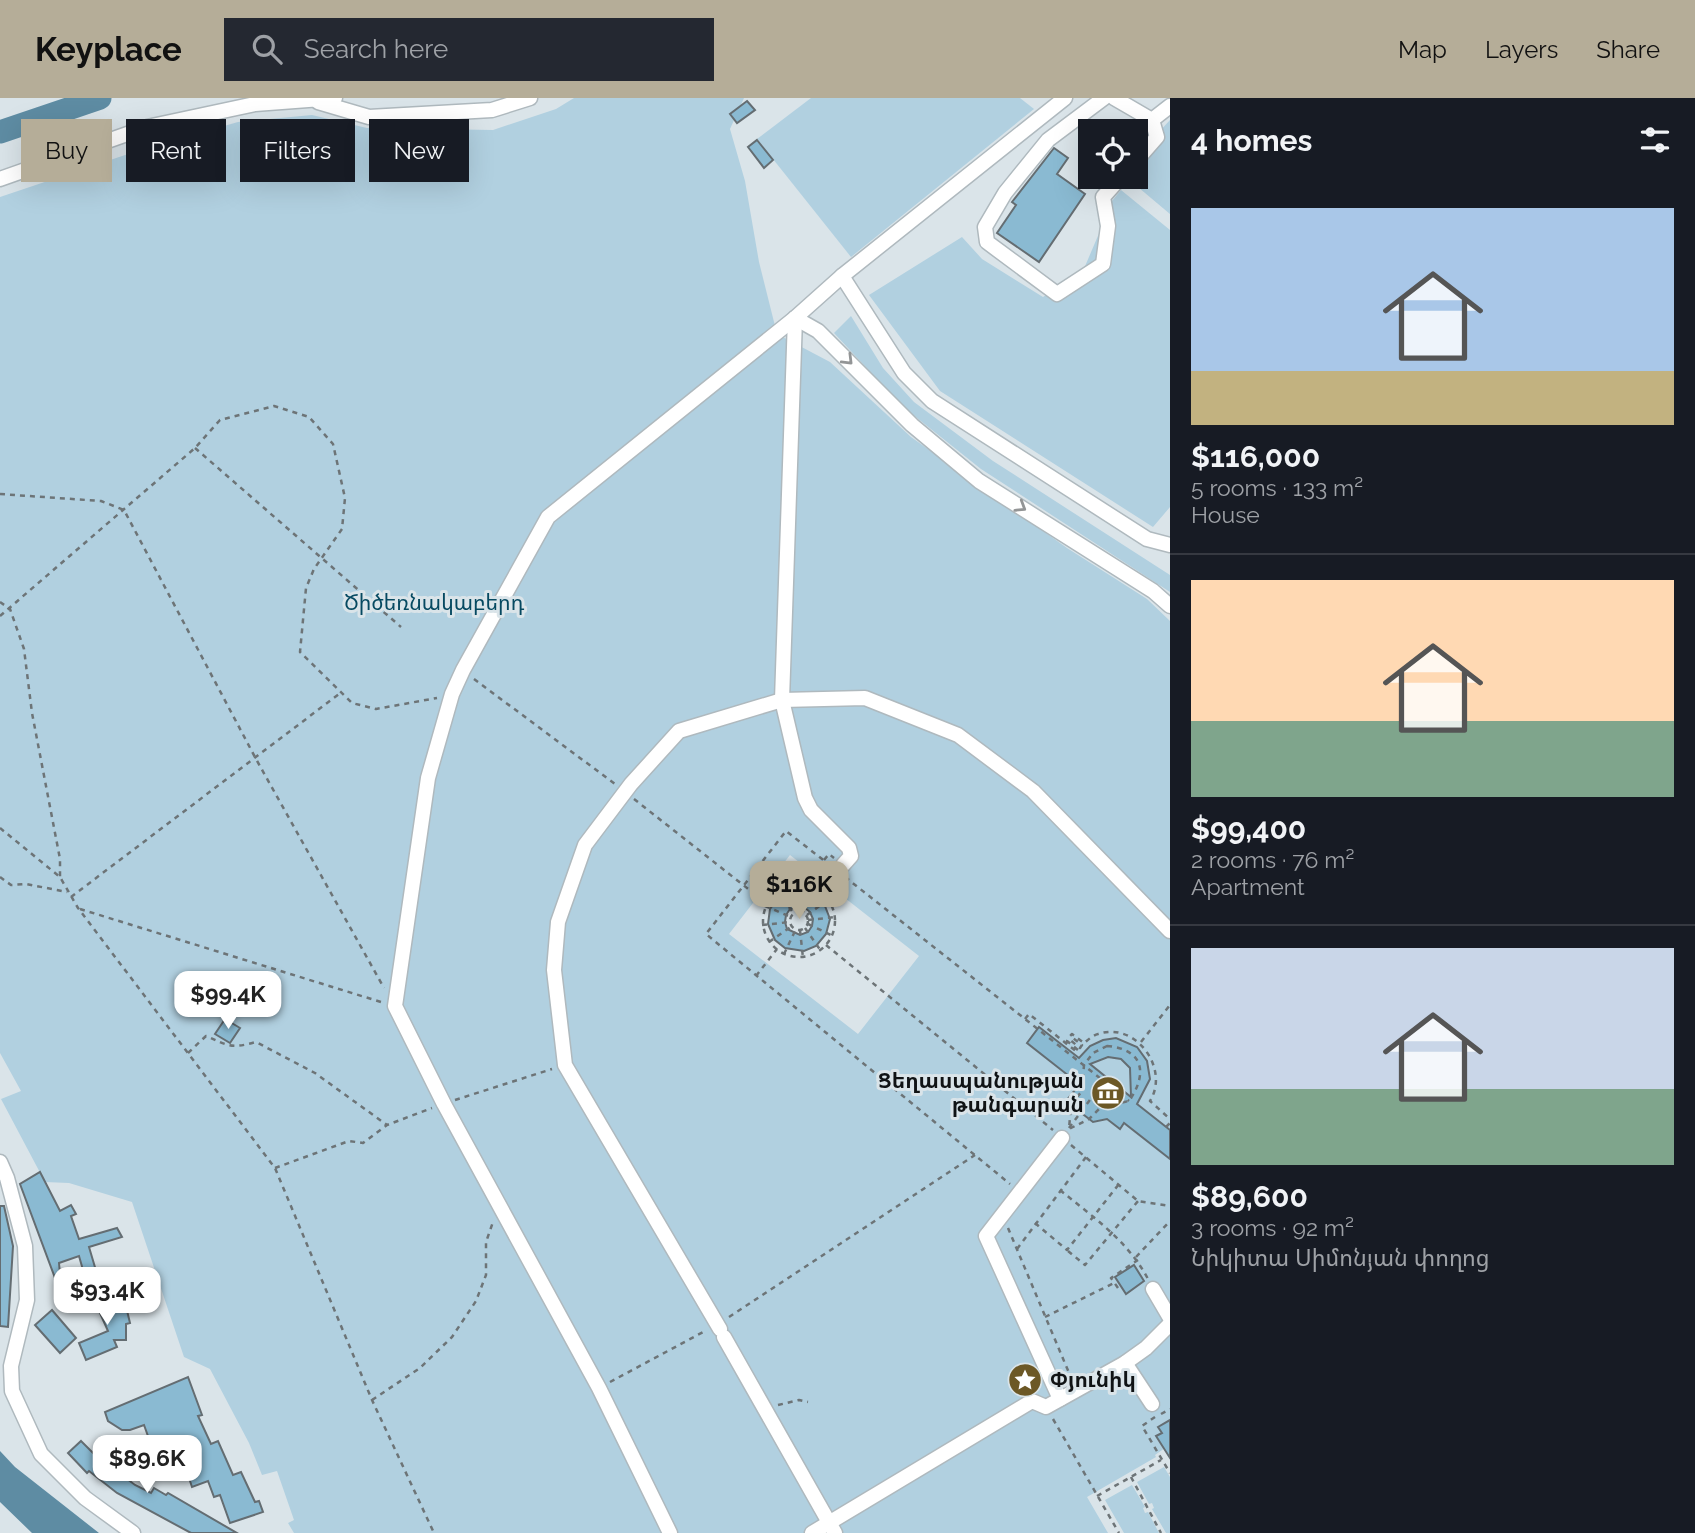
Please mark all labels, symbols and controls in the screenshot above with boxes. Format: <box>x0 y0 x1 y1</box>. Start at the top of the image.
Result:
search box <box>224 18 714 81</box>
text: Keyplace <box>35 30 182 69</box>
icon: search <box>248 30 286 68</box>
text: Search here <box>304 34 448 64</box>
text: Map <box>1398 35 1447 64</box>
text: Layers <box>1485 35 1558 64</box>
text: Share <box>1596 35 1660 64</box>
chip: Buy <box>21 119 112 182</box>
chip: Rent <box>126 119 226 182</box>
chip: Filters <box>240 119 355 182</box>
chip: New <box>369 119 469 182</box>
map controls <box>1078 119 1148 189</box>
button: locate <box>1078 119 1148 189</box>
icon: filters <box>1636 121 1674 159</box>
text: 4 homes <box>1191 123 1312 158</box>
icon: home <box>1370 253 1496 379</box>
one-way arrow <box>840 351 853 364</box>
text: $116,000 <box>1191 439 1320 474</box>
text: 5 rooms · 133 m² <box>1191 474 1363 501</box>
one-way arrow <box>1013 498 1026 511</box>
text: House <box>1191 501 1260 528</box>
park label: Ծիծեռնակաբերդ <box>344 590 525 615</box>
icon: home <box>1370 625 1496 751</box>
text: $99,400 <box>1191 811 1306 846</box>
text: 2 rooms · 76 m² <box>1191 846 1354 873</box>
pin: $116K <box>750 862 848 921</box>
text: $116K <box>766 870 832 897</box>
text: Apartment <box>1191 873 1305 900</box>
pin: $99.4K <box>171 972 285 1031</box>
text: $99.4K <box>190 980 266 1007</box>
icon: home <box>1370 994 1496 1120</box>
place label: Ցեղասպանության թանգարան <box>878 1068 1084 1117</box>
museum icon: Ցեղասպանության թանգարան <box>1089 1074 1127 1112</box>
text: $89,600 <box>1191 1179 1308 1214</box>
text: 3 rooms · 92 m² <box>1191 1214 1354 1241</box>
text: Նիկիտա Սիմոնյան փողոց <box>1191 1244 1490 1271</box>
pin: $93.4K <box>50 1268 164 1327</box>
text: $93.4K <box>70 1276 144 1303</box>
place icon: Փյունիկ <box>1006 1361 1044 1399</box>
place label: Փյունիկ <box>1050 1367 1136 1392</box>
pin: $89.6K <box>90 1436 204 1495</box>
text: $89.6K <box>109 1444 185 1471</box>

